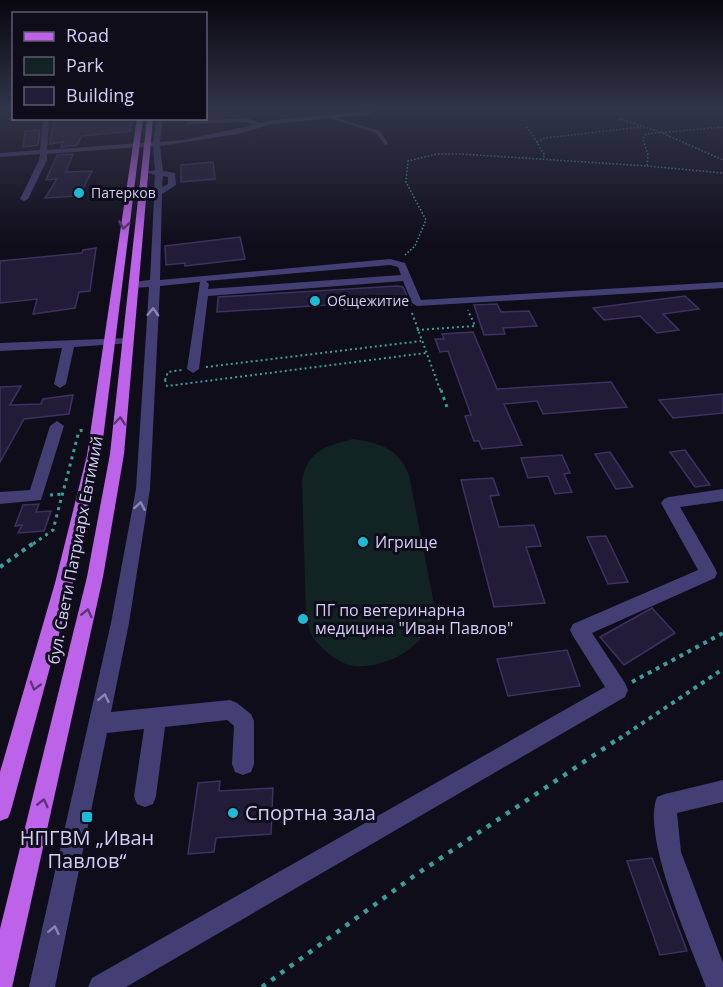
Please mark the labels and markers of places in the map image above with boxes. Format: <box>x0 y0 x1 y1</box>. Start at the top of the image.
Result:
place label: Патерков <box>91 183 156 202</box>
marker: Патерков <box>72 186 86 200</box>
place label: Общежитие <box>327 291 409 310</box>
marker: Общежитие <box>308 294 322 308</box>
place label: Игрище <box>375 531 437 553</box>
marker: Игрище <box>356 535 370 549</box>
place label: ПГ по ветеринарна медицина "Иван Павлов" <box>315 599 513 639</box>
marker: ПГ по ветеринарна медицина "Иван Павлов" <box>296 612 310 626</box>
place label: Спортна зала <box>245 799 376 826</box>
marker: Спортна зала <box>226 806 240 820</box>
marker: НПГВМ „Иван Павлов“ <box>80 810 94 824</box>
place label: НПГВМ „Иван Павлов“ <box>20 824 154 874</box>

